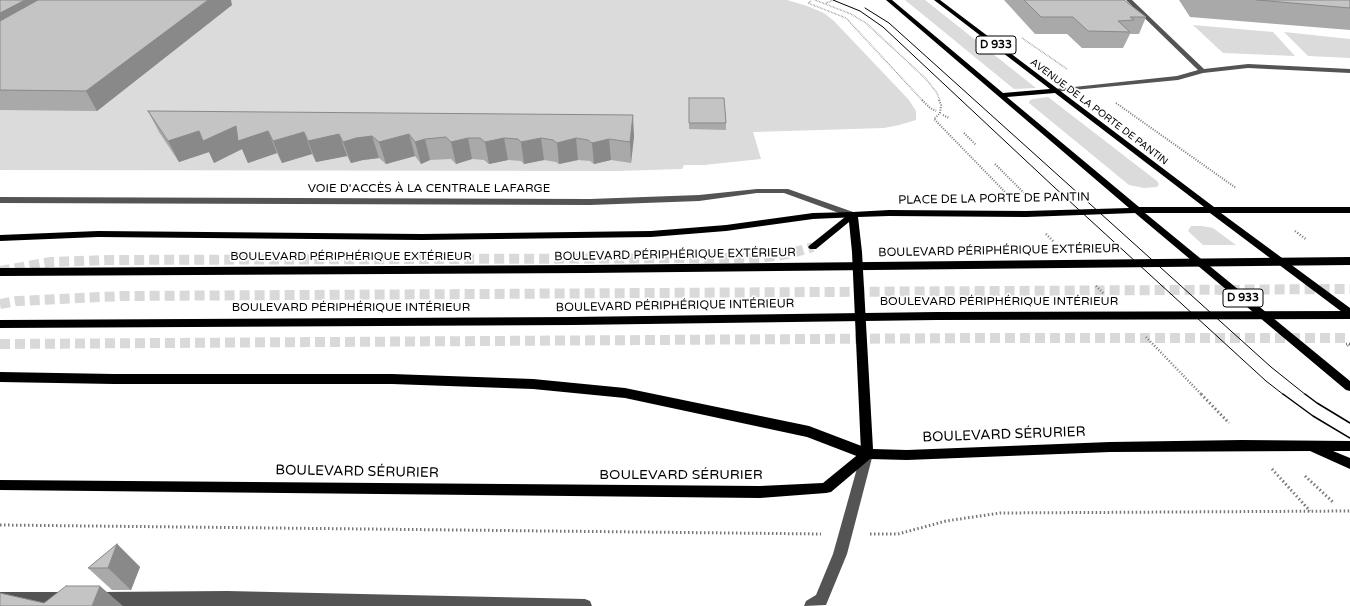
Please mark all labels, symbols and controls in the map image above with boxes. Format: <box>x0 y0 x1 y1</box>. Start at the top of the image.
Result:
road number: D 933 <box>976 36 1016 54</box>
street label: AVENUE DE LA PORTE DE PANTIN <box>1028 56 1170 168</box>
street label: VOIE D'ACCÈS À LA CENTRALE LAFARGE <box>308 182 550 196</box>
street label: PLACE DE LA PORTE DE PANTIN <box>898 190 1090 208</box>
street label: BOULEVARD PÉRIPHÉRIQUE EXTÉRIEUR <box>878 242 1120 260</box>
street label: BOULEVARD PÉRIPHÉRIQUE EXTÉRIEUR <box>554 246 796 264</box>
street label: BOULEVARD PÉRIPHÉRIQUE EXTÉRIEUR <box>230 250 472 264</box>
road number: D 933 <box>1223 289 1263 307</box>
street label: BOULEVARD PÉRIPHÉRIQUE INTÉRIEUR <box>880 295 1118 309</box>
street label: BOULEVARD PÉRIPHÉRIQUE INTÉRIEUR <box>556 297 794 315</box>
street label: BOULEVARD PÉRIPHÉRIQUE INTÉRIEUR <box>232 301 470 315</box>
street label: BOULEVARD SÉRURIER <box>922 424 1086 446</box>
street label: BOULEVARD SÉRURIER <box>275 462 439 482</box>
street label: BOULEVARD SÉRURIER <box>599 467 763 483</box>

